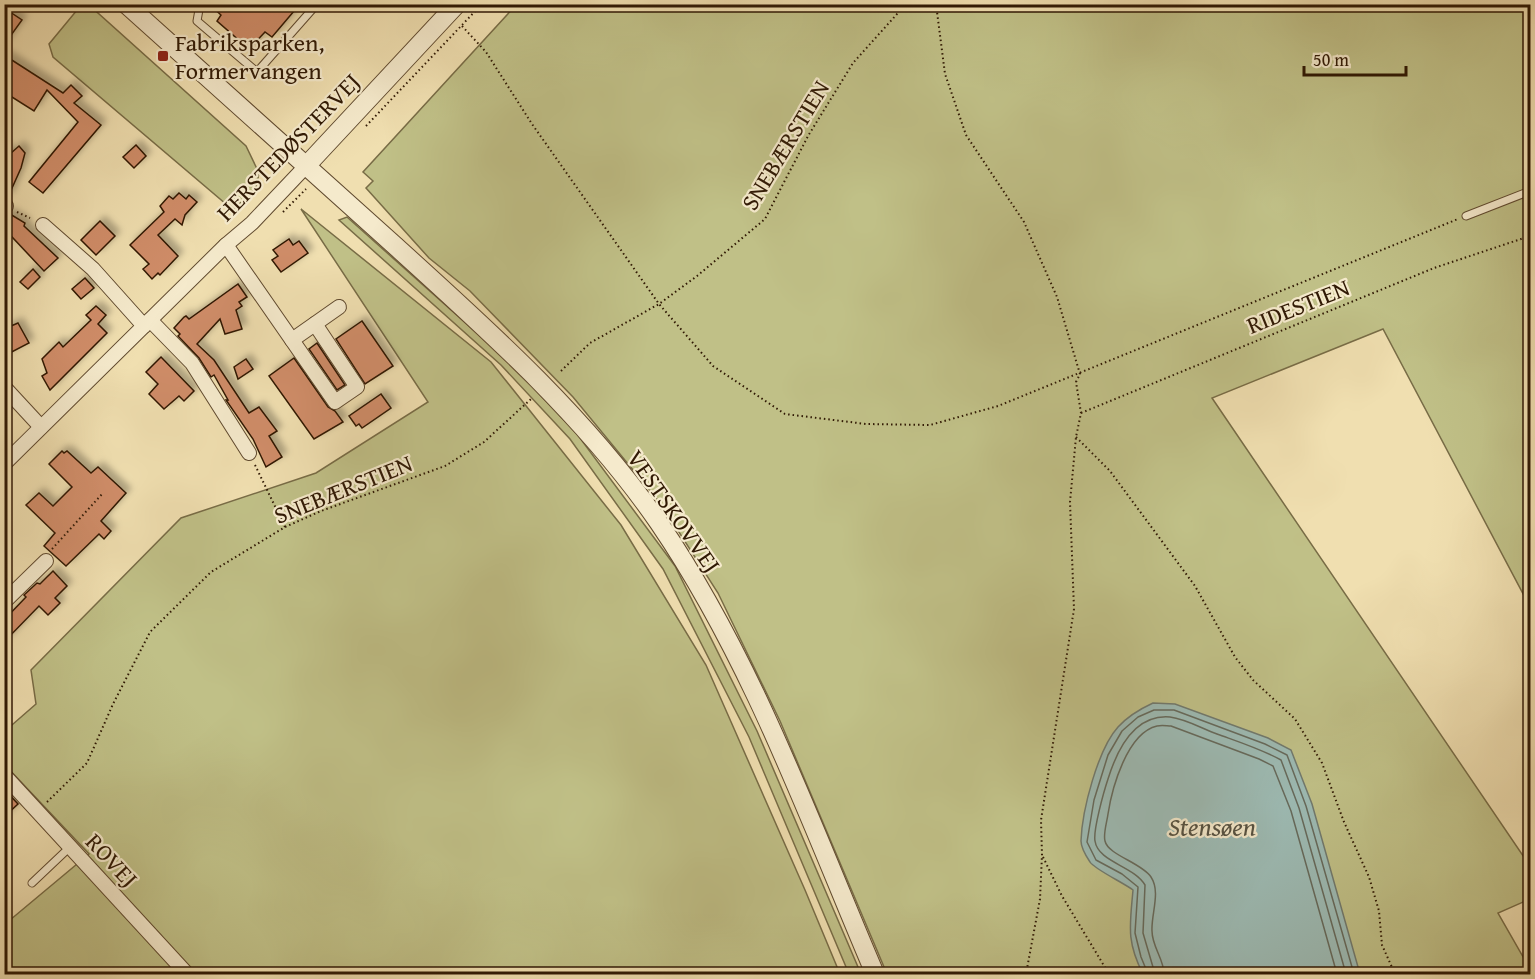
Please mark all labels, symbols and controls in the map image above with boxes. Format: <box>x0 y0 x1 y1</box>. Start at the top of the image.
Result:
place label: Fabriksparken, Formervangen <box>175 25 324 88</box>
scale bar <box>1304 39 1406 77</box>
text: 50 m <box>1313 46 1349 73</box>
marker: Fabriksparken, Formervangen <box>156 49 170 63</box>
street label: HERSTEDØSTERVEJ <box>208 65 368 229</box>
street label: SNEBÆRSTIEN <box>732 73 838 217</box>
street label: RIDESTIEN <box>1241 269 1355 343</box>
street label: VESTSKOVVEJ <box>619 442 729 580</box>
street label: SNEBÆRSTIEN <box>269 445 418 533</box>
water label: Stensøen <box>1168 807 1256 846</box>
street label: ROVEJ <box>78 825 146 895</box>

